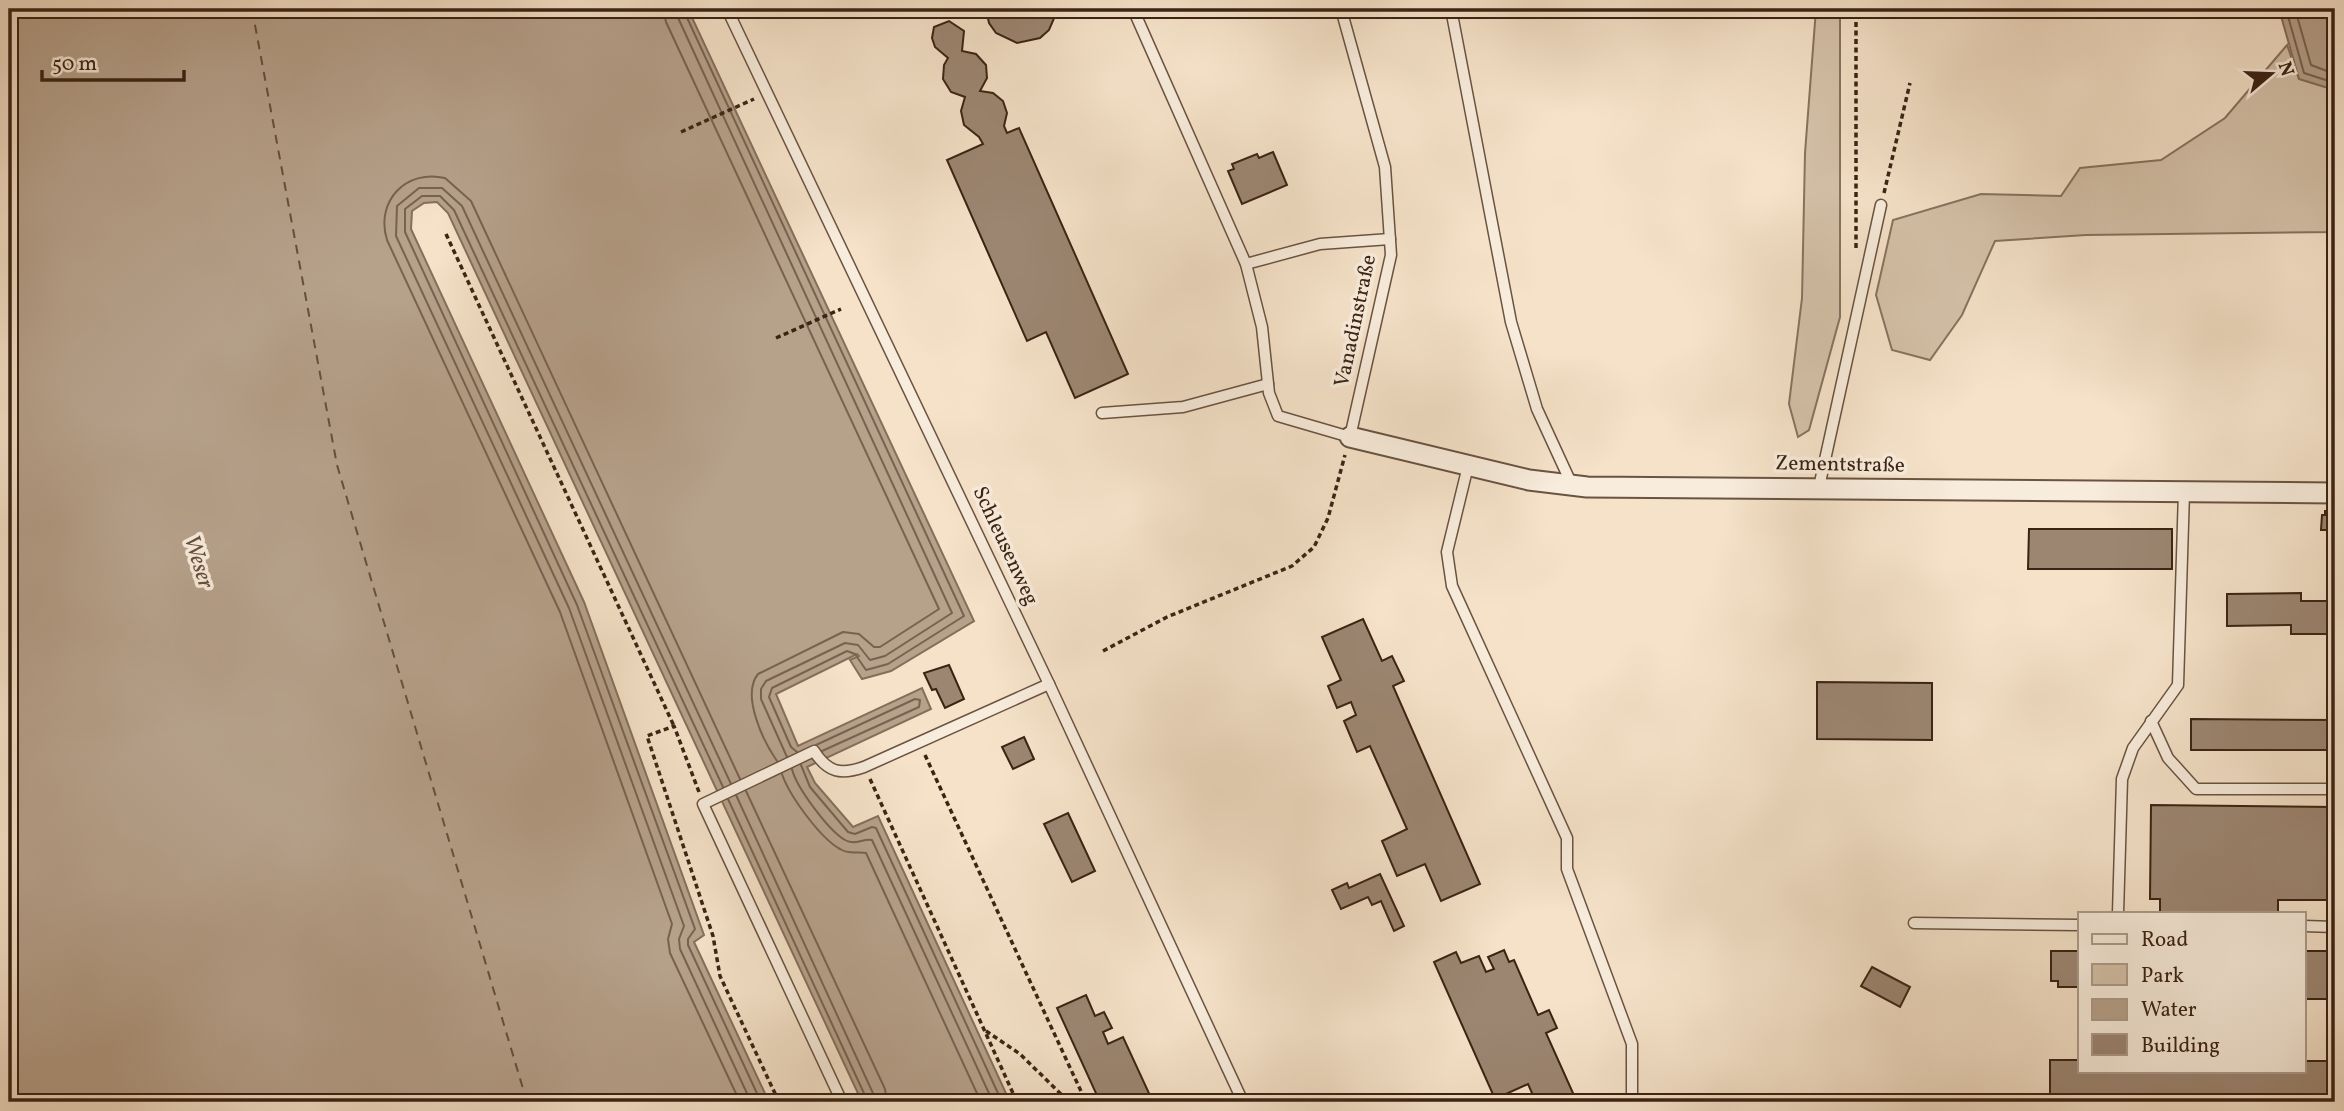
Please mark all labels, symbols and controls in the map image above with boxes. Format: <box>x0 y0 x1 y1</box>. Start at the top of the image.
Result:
scale bar <box>42 38 184 82</box>
north arrow <box>2236 38 2306 108</box>
text: 50 m <box>52 50 97 79</box>
text: N <box>2271 58 2300 80</box>
street label: Vanadinstraße <box>1328 252 1384 390</box>
street label: Zementstraße <box>1775 449 1905 481</box>
street label: Schleusenweg <box>965 482 1045 610</box>
water label: Weser <box>175 531 221 593</box>
legend <box>2078 912 2306 1072</box>
text: Road <box>2141 926 2188 955</box>
text: Park <box>2141 962 2184 991</box>
text: Water <box>2141 996 2197 1025</box>
text: Building <box>2141 1032 2220 1061</box>

